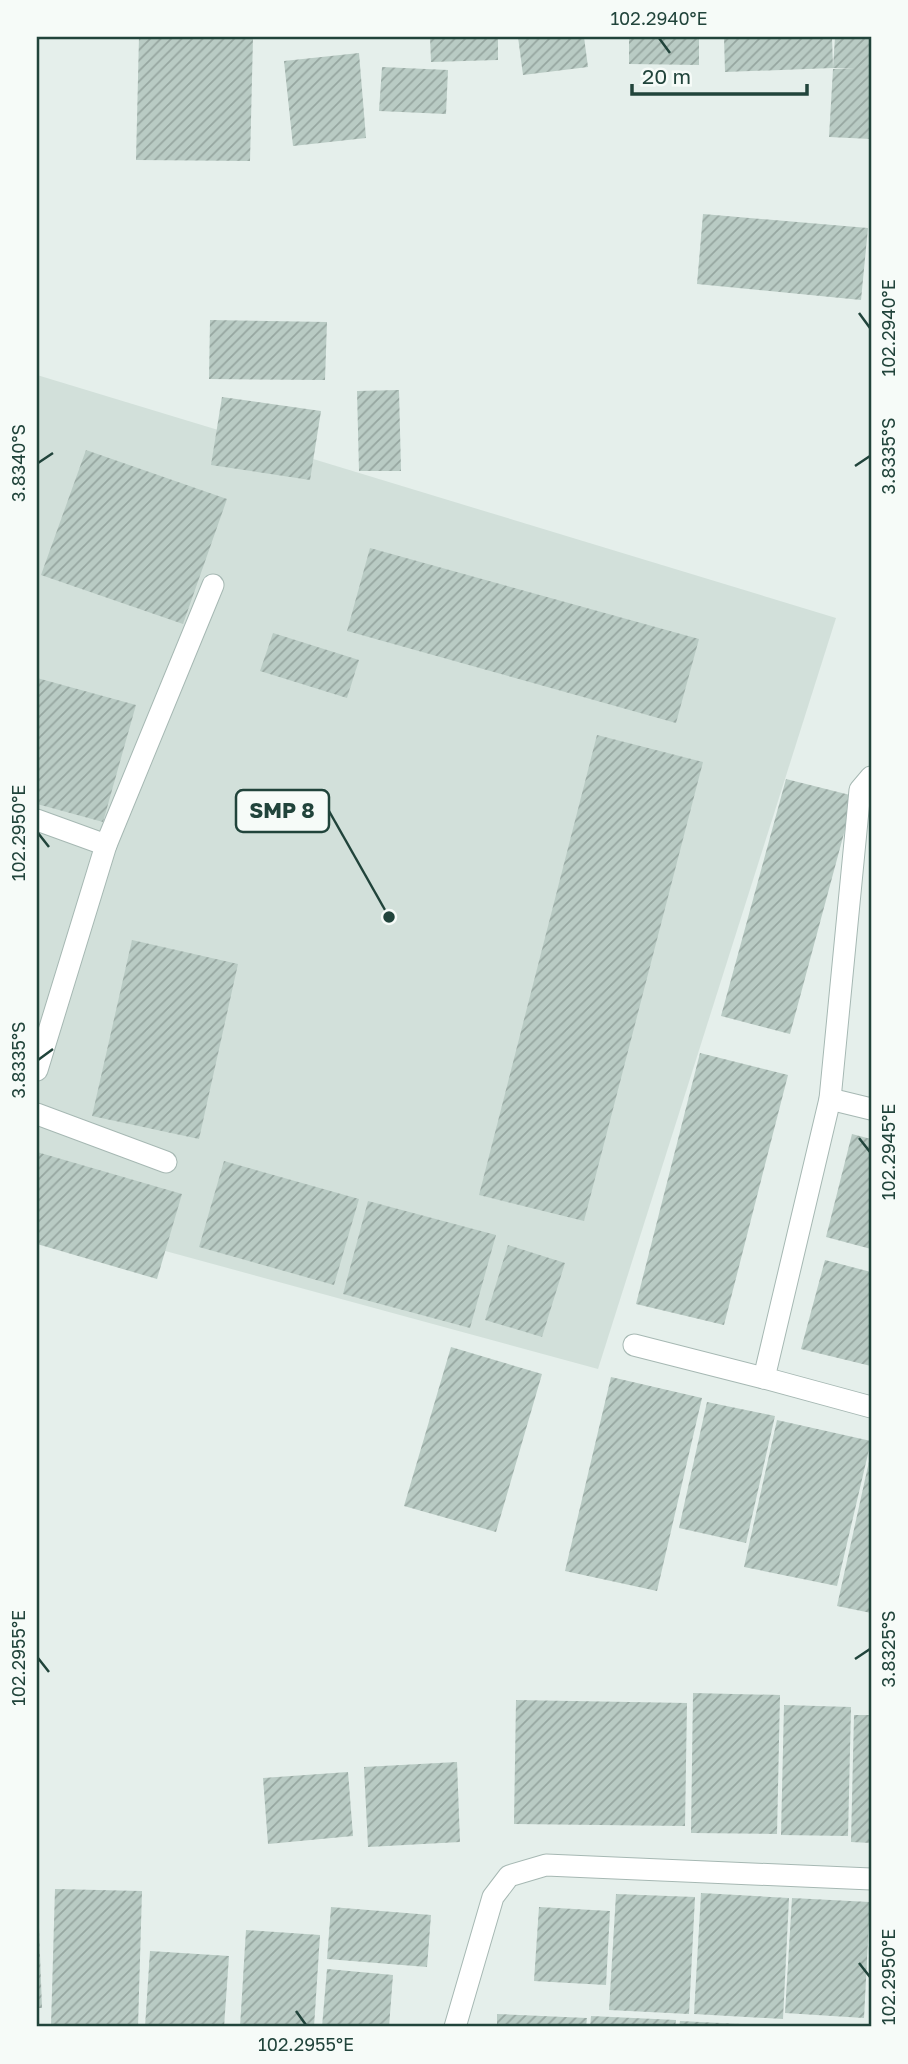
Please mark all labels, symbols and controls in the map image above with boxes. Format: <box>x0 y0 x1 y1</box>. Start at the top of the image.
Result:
text: 102.2940°E <box>610 7 708 29</box>
scale bar <box>632 52 806 96</box>
text: 20 m <box>642 63 691 89</box>
text: 102.2940°E <box>877 279 899 377</box>
text: 3.8335°S <box>877 418 899 494</box>
text: 3.8340°S <box>7 424 29 502</box>
text: 102.2950°E <box>7 785 29 881</box>
callout: SMP 8 <box>236 790 329 832</box>
text: SMP 8 <box>249 797 315 823</box>
text: 3.8335°S <box>7 1022 29 1098</box>
text: 102.2945°E <box>877 1104 899 1200</box>
text: 102.2955°E <box>7 1610 29 1706</box>
text: 3.8325°S <box>877 1611 899 1687</box>
text: 102.2950°E <box>877 1929 899 2025</box>
text: 102.2955°E <box>258 2033 354 2055</box>

